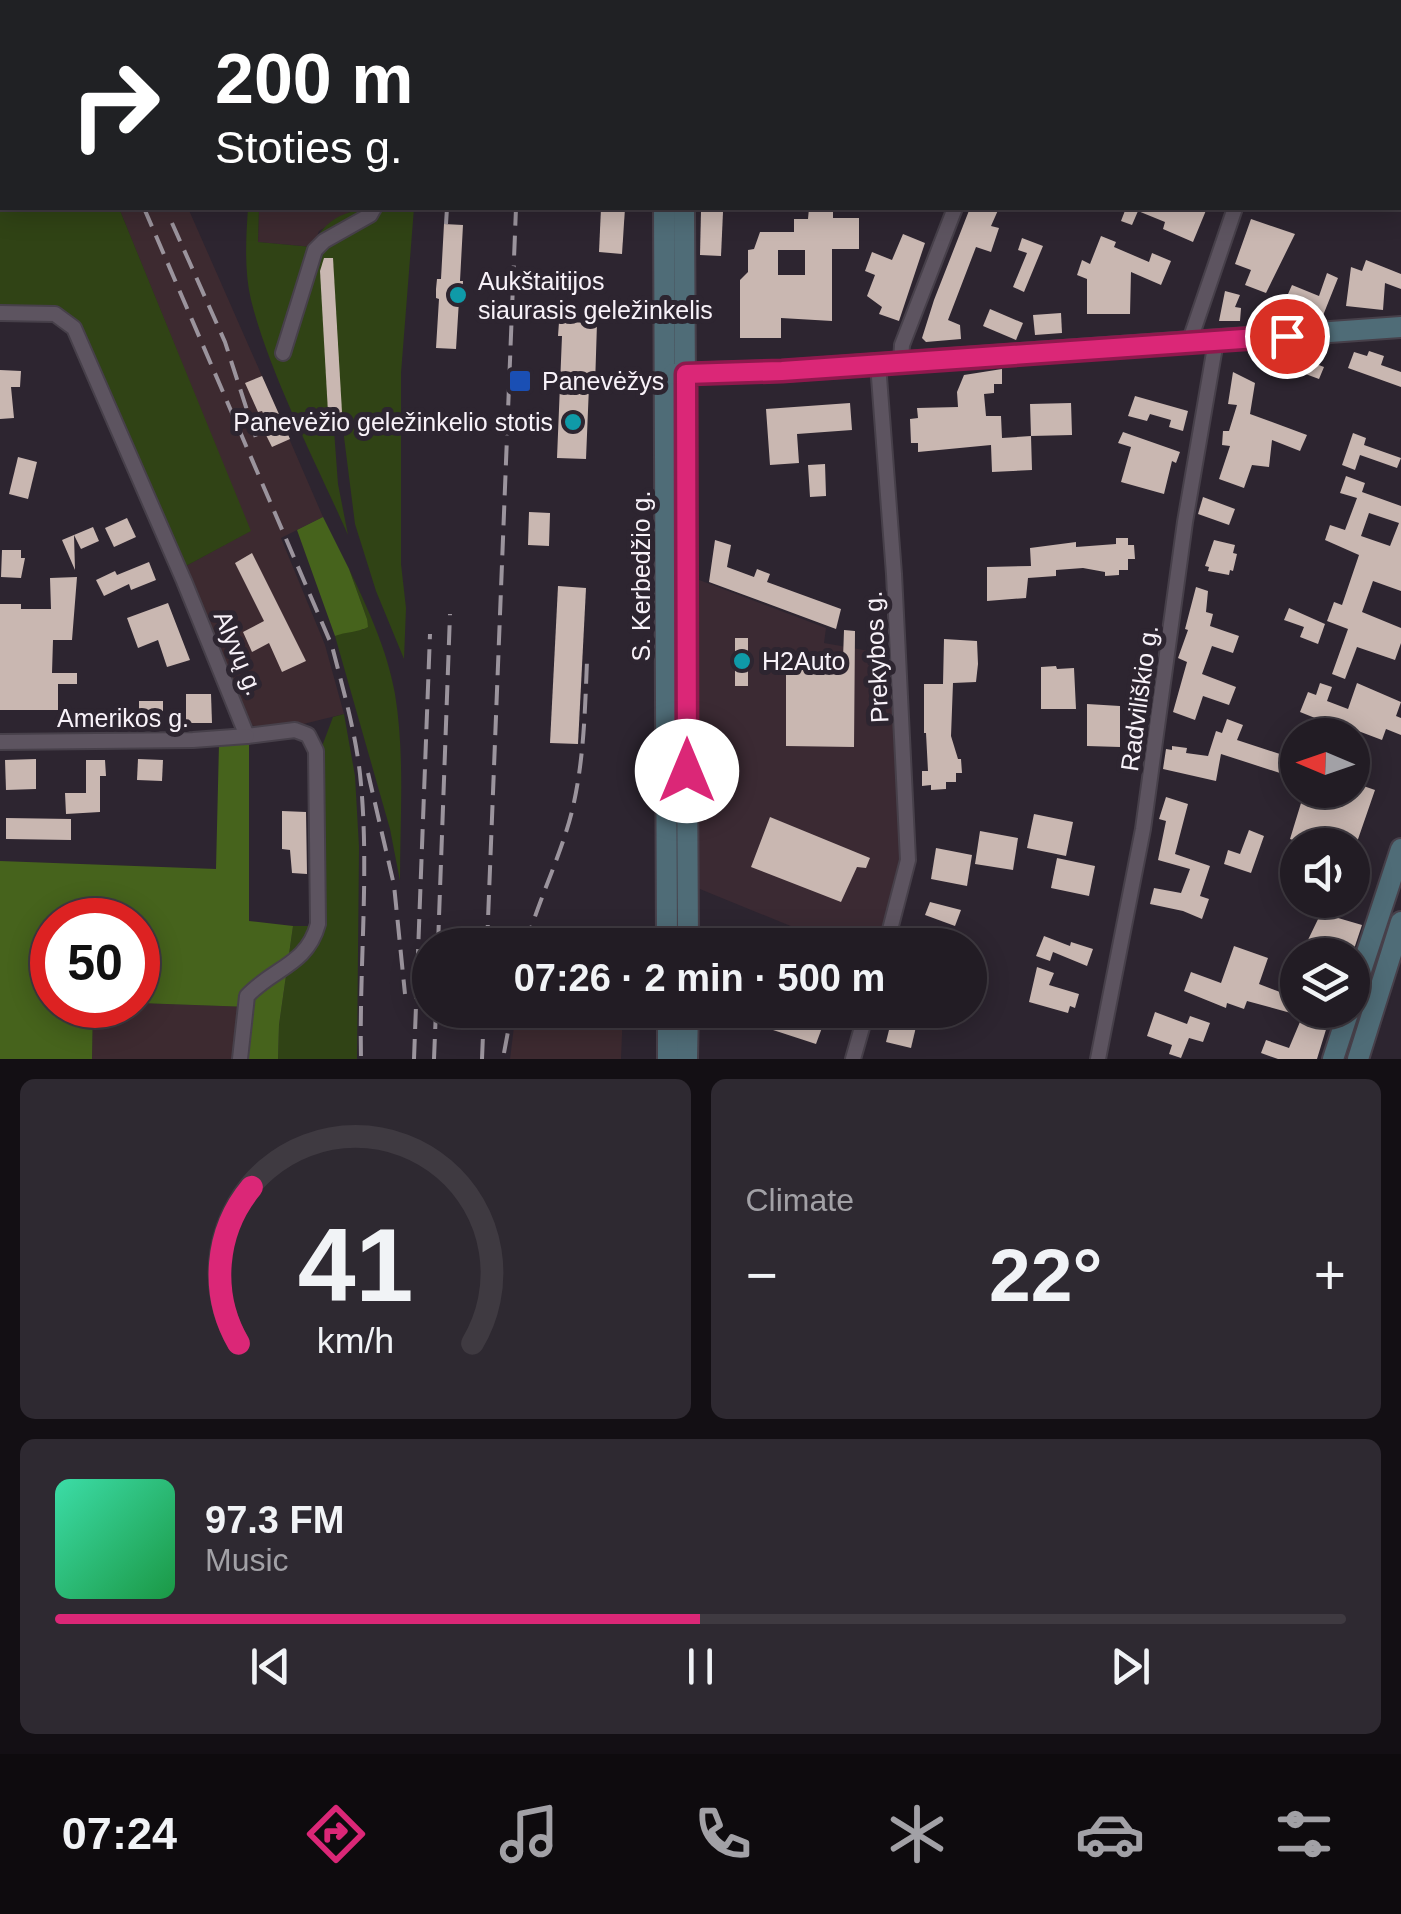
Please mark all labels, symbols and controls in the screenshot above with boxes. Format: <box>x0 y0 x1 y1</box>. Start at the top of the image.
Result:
icon: right <box>50 40 180 170</box>
text: 200 m <box>215 40 413 118</box>
text: Stoties g. <box>215 122 403 173</box>
place label: Aukštaitijos siaurasis geležinkelis <box>478 267 713 324</box>
marker: Aukštaitijos siaurasis geležinkelis <box>447 284 469 306</box>
pin <box>1245 294 1330 379</box>
icon: arrive <box>1260 309 1315 364</box>
place label: Panevėžys <box>542 367 664 395</box>
marker: Panevėžys <box>507 368 533 394</box>
place label: Panevėžio geležinkelio stotis <box>233 408 553 436</box>
marker: Panevėžio geležinkelio stotis <box>562 411 584 433</box>
street label: S. Kerbedžio g. <box>627 491 655 661</box>
street label: Prekybos g. <box>859 590 893 724</box>
street label: Alyvų g. <box>209 607 269 699</box>
street label: Radviliškio g. <box>1115 623 1163 773</box>
place label: H2Auto <box>762 647 845 675</box>
marker: H2Auto <box>731 650 753 672</box>
street label: Amerikos g. <box>57 704 189 732</box>
north arrow <box>1280 718 1370 808</box>
map controls <box>1280 718 1370 1028</box>
position arrow <box>635 719 739 823</box>
button: sound <box>1280 828 1370 918</box>
speed limit sign: 50 <box>30 898 160 1028</box>
button: layers <box>1280 938 1370 1028</box>
text: 07:26 · 2 min · 500 m <box>514 957 885 999</box>
text: Climate <box>746 1182 854 1218</box>
text: 41 <box>297 1207 413 1323</box>
text: 22° <box>989 1233 1102 1317</box>
text: − <box>746 1244 778 1306</box>
text: + <box>1314 1244 1346 1306</box>
text: km/h <box>317 1321 394 1361</box>
text: 97.3 FM <box>205 1499 344 1541</box>
text: Music <box>205 1542 289 1578</box>
icon: previous <box>243 1639 298 1694</box>
icon: pause <box>673 1639 728 1694</box>
icon: next <box>1103 1639 1158 1694</box>
icon: directions <box>301 1799 371 1869</box>
icon: music <box>494 1799 564 1869</box>
icon: phone <box>688 1799 758 1869</box>
icon: climate <box>882 1799 952 1869</box>
icon: car <box>1075 1799 1145 1869</box>
icon: filters <box>1269 1799 1339 1869</box>
text: 07:24 <box>62 1808 177 1859</box>

